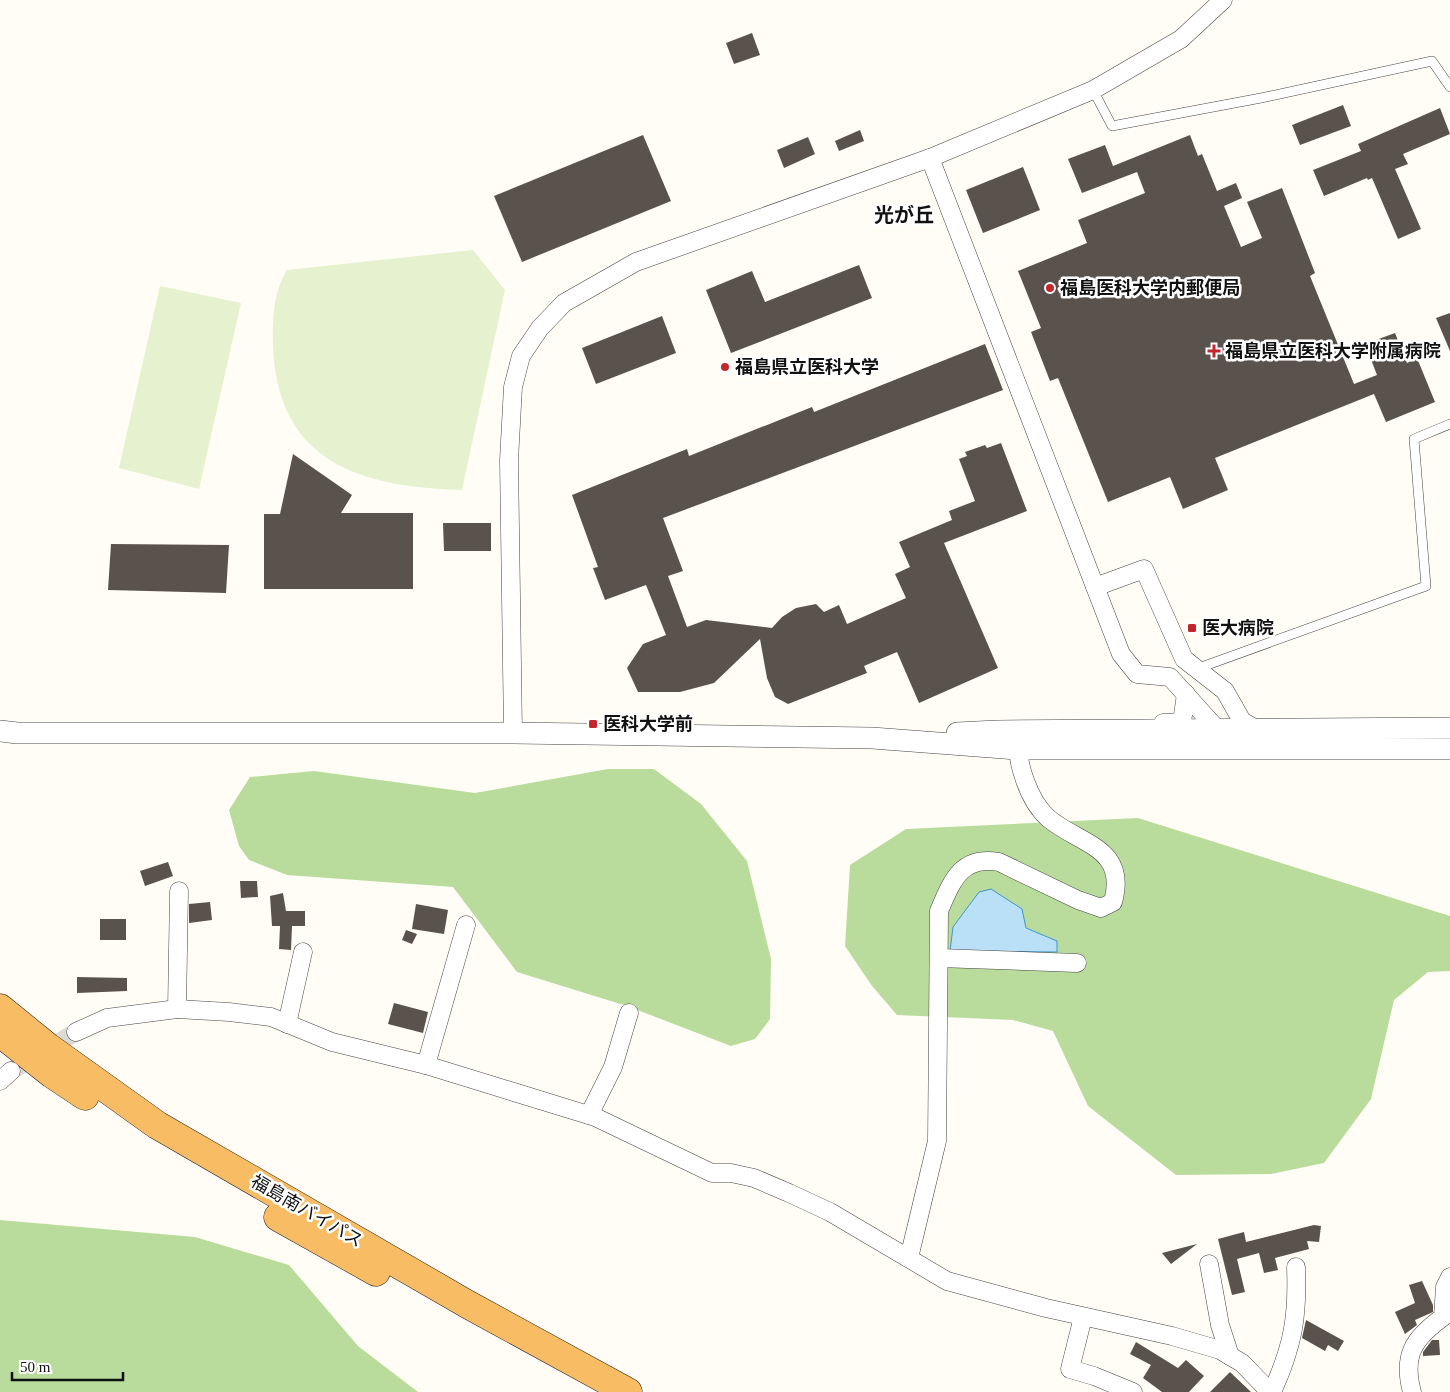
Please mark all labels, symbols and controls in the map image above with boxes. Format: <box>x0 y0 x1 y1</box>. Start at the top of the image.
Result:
district label: 光が丘 <box>874 204 934 226</box>
place label: 福島医科大学内郵便局 <box>1060 278 1240 298</box>
marker: 福島医科大学内郵便局 <box>1044 282 1056 294</box>
place label: 福島県立医科大学附属病院 <box>1225 341 1441 361</box>
marker: 福島県立医科大学附属病院 <box>1207 344 1221 358</box>
place label: 福島県立医科大学 <box>735 357 879 377</box>
marker: 福島県立医科大学 <box>719 361 731 373</box>
place label: 医大病院 <box>1202 618 1274 638</box>
marker: 医大病院 <box>1186 622 1198 634</box>
place label: 医科大学前 <box>603 714 693 734</box>
marker: 医科大学前 <box>587 718 599 730</box>
street label: 福島南バイパス <box>248 1171 366 1251</box>
scale bar <box>12 1350 124 1382</box>
text: 50 m <box>20 1359 51 1375</box>

